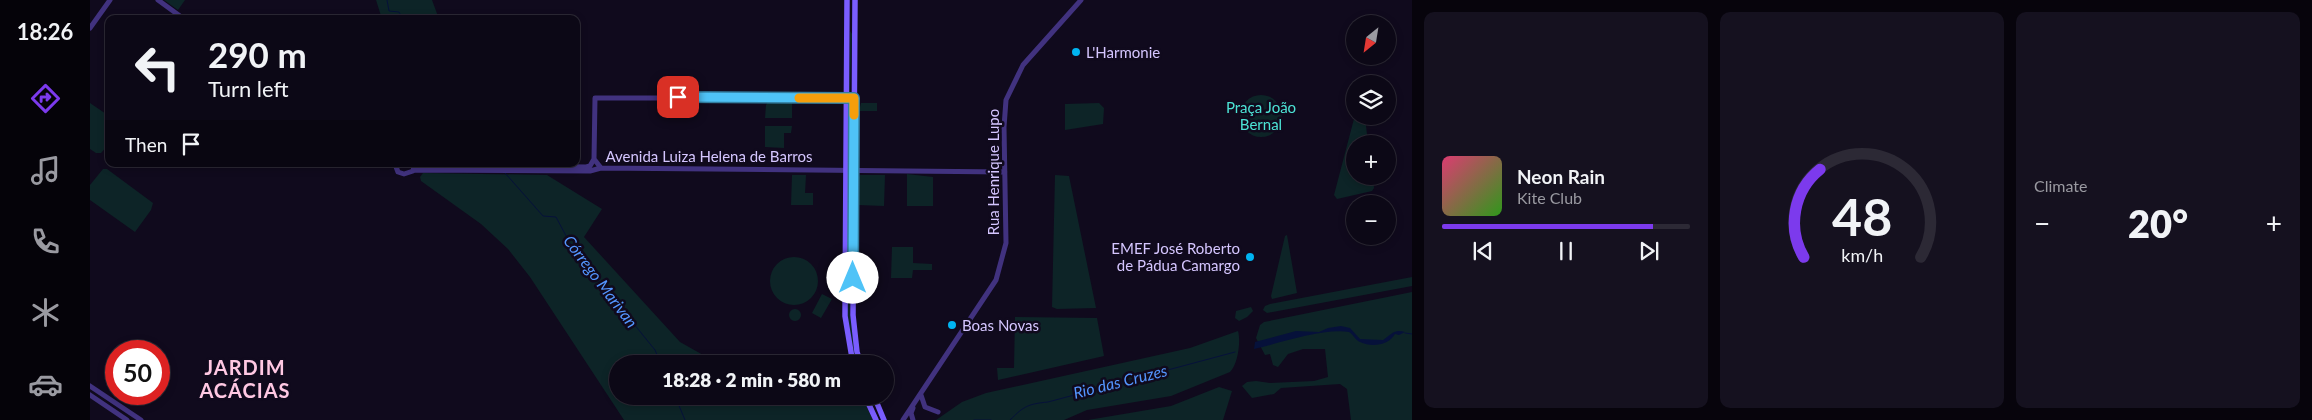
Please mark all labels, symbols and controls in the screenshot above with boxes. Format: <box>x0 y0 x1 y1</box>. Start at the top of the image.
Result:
north arrow <box>1346 15 1396 65</box>
map controls <box>1346 15 1396 245</box>
text: 18:26 <box>17 18 73 45</box>
text: 290 m <box>208 33 307 75</box>
icon: left <box>125 35 190 100</box>
place label: L'Harmonie <box>1086 43 1160 61</box>
marker: L'Harmonie <box>1070 46 1082 58</box>
text: Turn left <box>208 75 289 102</box>
button: layers <box>1346 75 1396 125</box>
pin <box>657 76 699 118</box>
icon: directions <box>28 81 63 116</box>
icon: arrive <box>664 83 692 111</box>
park label: Praça João Bernal <box>1226 98 1296 133</box>
street label: Rua Henrique Lupo <box>984 109 1002 235</box>
icon: arrive <box>177 130 205 158</box>
text: Then <box>125 133 167 156</box>
button: + <box>1346 135 1396 185</box>
street label: Avenida Luiza Helena de Barros <box>605 147 813 165</box>
icon: music <box>28 153 63 188</box>
text: Neon Rain <box>1517 165 1605 188</box>
text: Climate <box>2034 176 2087 195</box>
text: 48 <box>1832 185 1892 247</box>
text: Kite Club <box>1517 188 1582 207</box>
button: − <box>1346 195 1396 245</box>
text: 20° <box>2128 200 2188 246</box>
text: − <box>2034 206 2050 240</box>
text: + <box>2266 206 2282 240</box>
icon: phone <box>28 224 63 259</box>
water label: Córrego Marivan <box>560 231 642 331</box>
icon: previous <box>1469 237 1497 265</box>
icon: pause <box>1552 237 1580 265</box>
icon: next <box>1635 237 1663 265</box>
place label: EMEF José Roberto de Pádua Camargo <box>1111 239 1240 274</box>
text: km/h <box>1841 244 1883 266</box>
position arrow <box>826 251 878 303</box>
marker: EMEF José Roberto de Pádua Camargo <box>1244 251 1256 263</box>
icon: climate <box>28 295 63 330</box>
place label: Boas Novas <box>962 316 1039 334</box>
marker: Boas Novas <box>946 319 958 331</box>
speed limit sign: 50 <box>105 340 170 405</box>
district label: JARDIM ACÁCIAS <box>198 355 291 402</box>
water label: Rio das Cruzes <box>1071 360 1170 402</box>
icon: car <box>28 367 63 402</box>
text: 18:28 · 2 min · 580 m <box>662 368 841 391</box>

